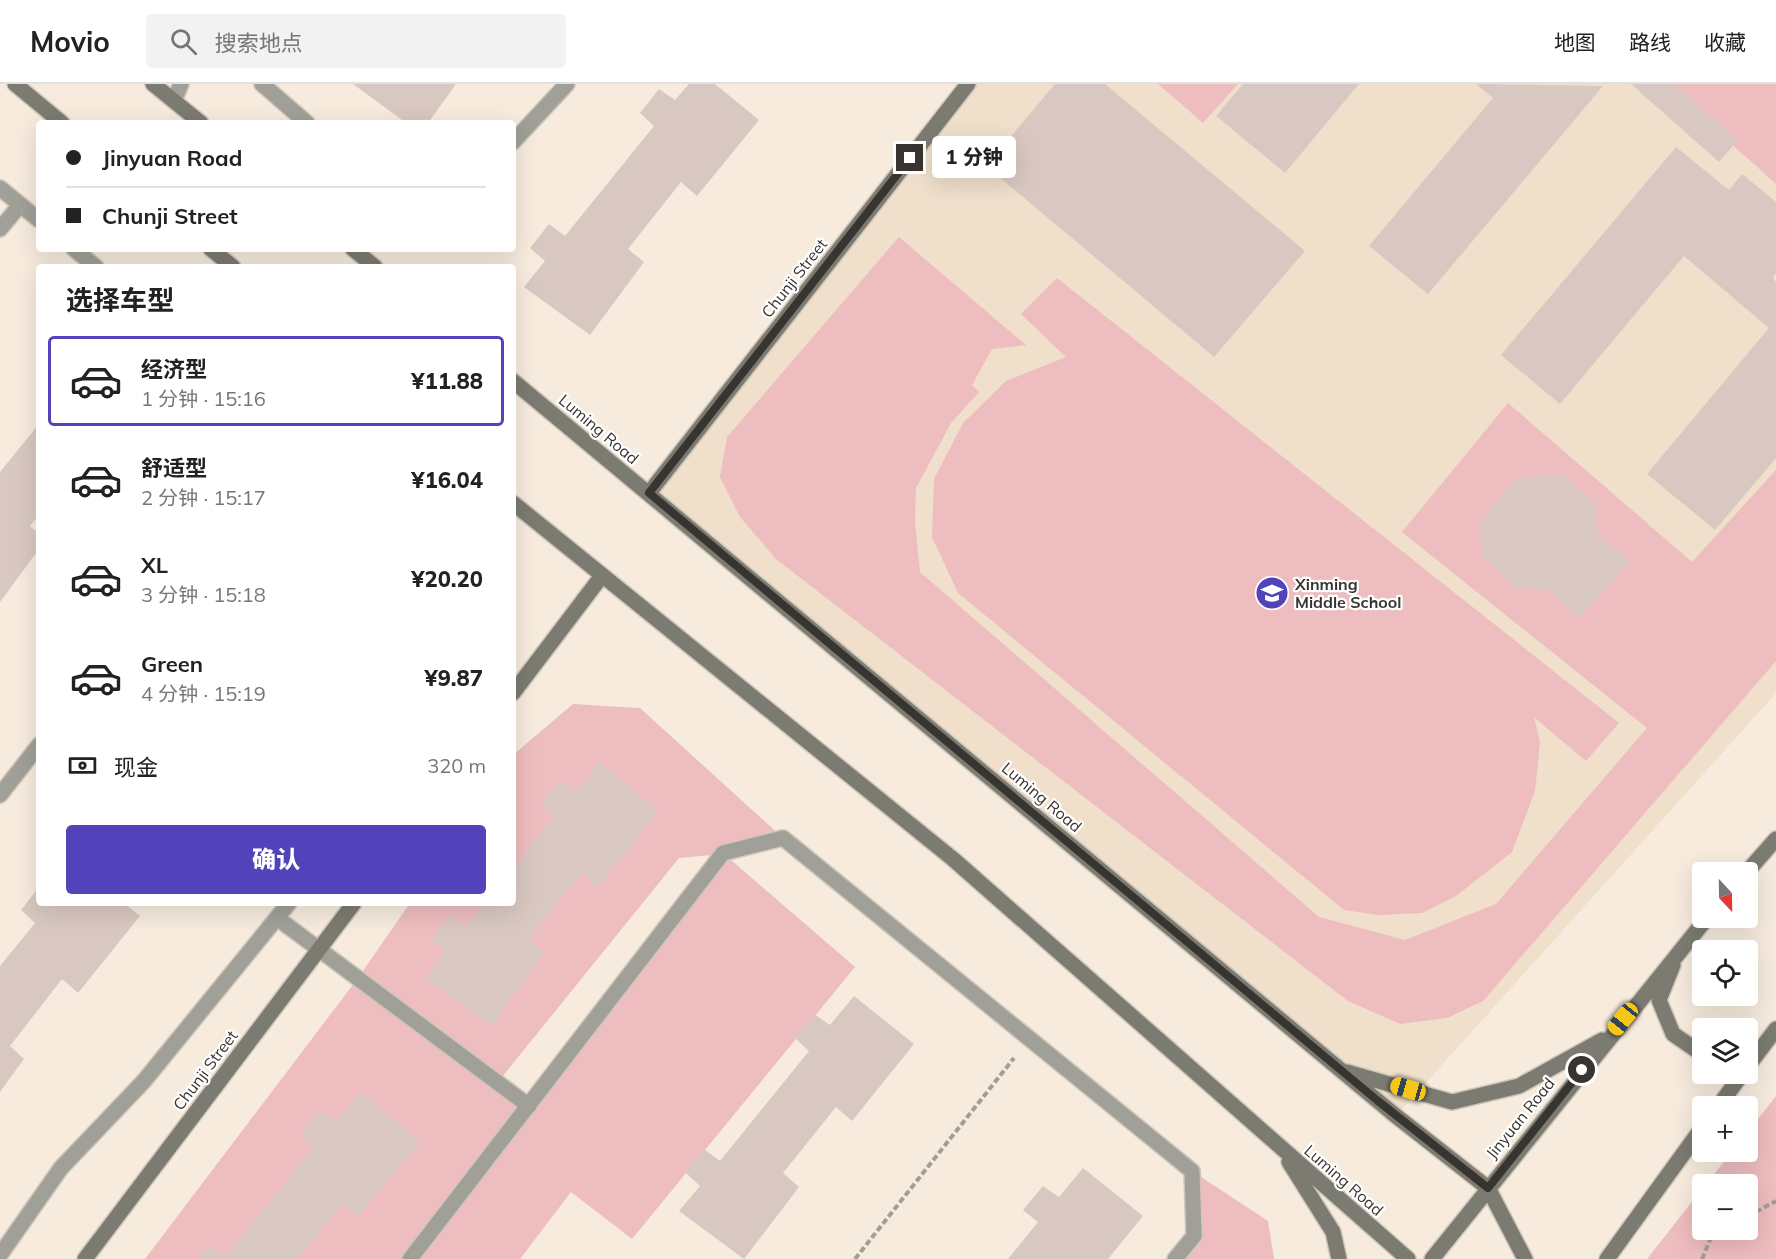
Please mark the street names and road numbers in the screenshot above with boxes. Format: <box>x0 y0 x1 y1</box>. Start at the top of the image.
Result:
street label: Chunji Street <box>757 234 831 322</box>
street label: Luming Road <box>555 390 643 468</box>
street label: Luming Road <box>998 758 1086 836</box>
street label: Chunji Street <box>168 1026 242 1114</box>
street label: Jinyuan Road <box>1481 1073 1559 1163</box>
street label: Luming Road <box>1300 1140 1388 1220</box>

